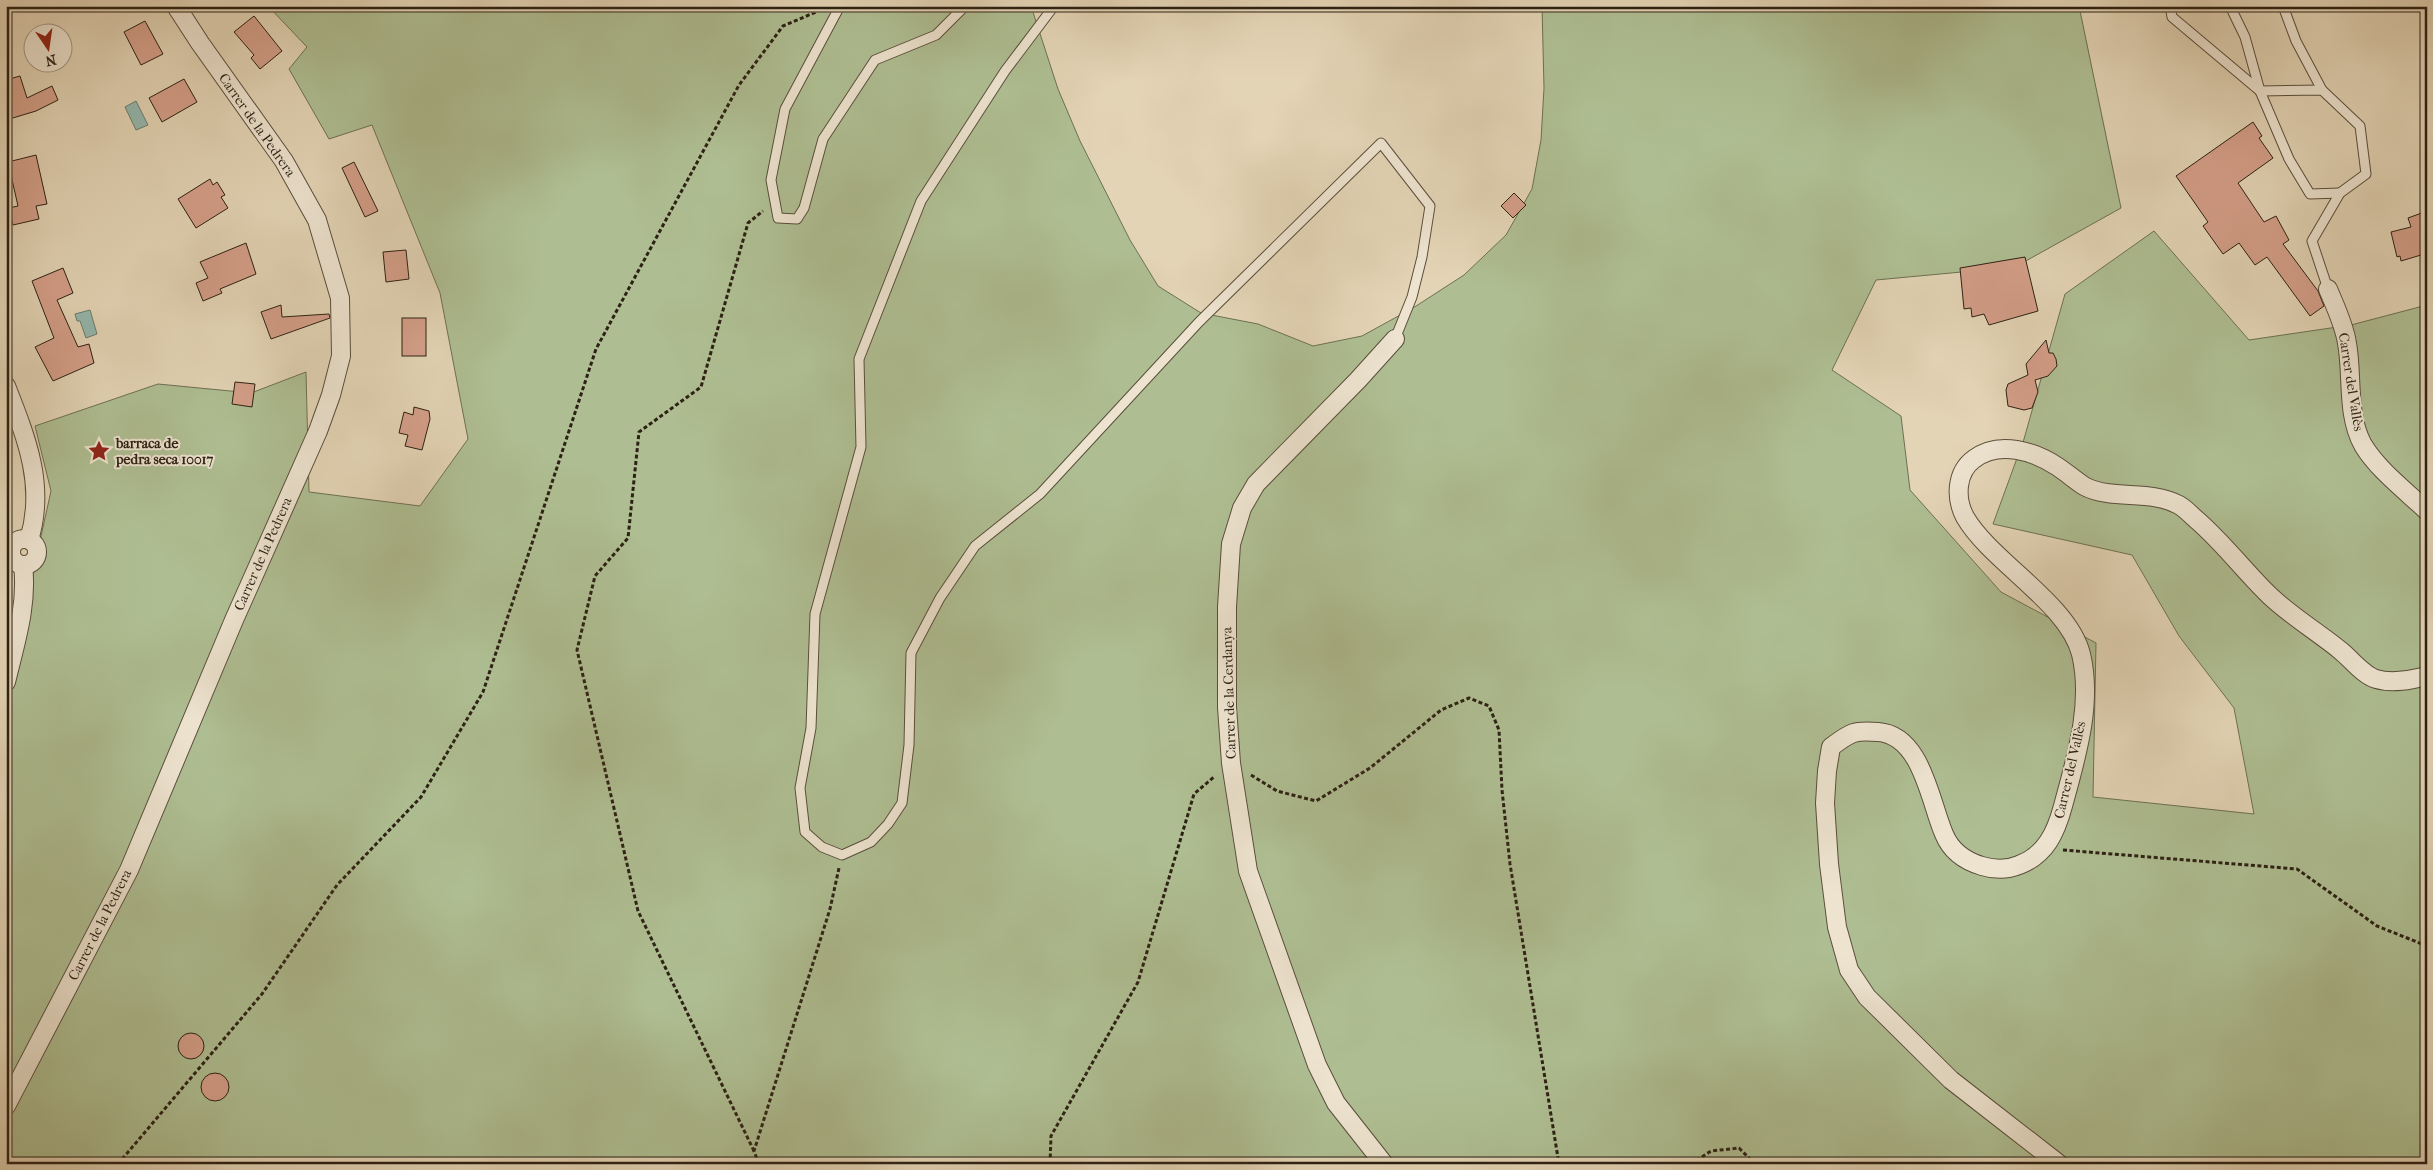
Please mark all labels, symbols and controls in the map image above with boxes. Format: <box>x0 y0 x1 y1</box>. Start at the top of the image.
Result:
north arrow <box>22 22 72 72</box>
text: N <box>43 51 58 70</box>
street label: Carrer de la Pedrera <box>215 70 299 180</box>
street label: Carrer del Vallès <box>2335 332 2367 432</box>
place label: barraca de pedra seca 10017 <box>115 435 214 468</box>
place icon: barraca de pedra seca 10017 <box>86 438 112 464</box>
street label: Carrer de la Pedrera <box>230 494 296 613</box>
street label: Carrer de la Cerdanya <box>1218 626 1240 759</box>
street label: Carrer del Vallès <box>2051 720 2089 820</box>
street label: Carrer de la Pedrera <box>65 866 136 983</box>

